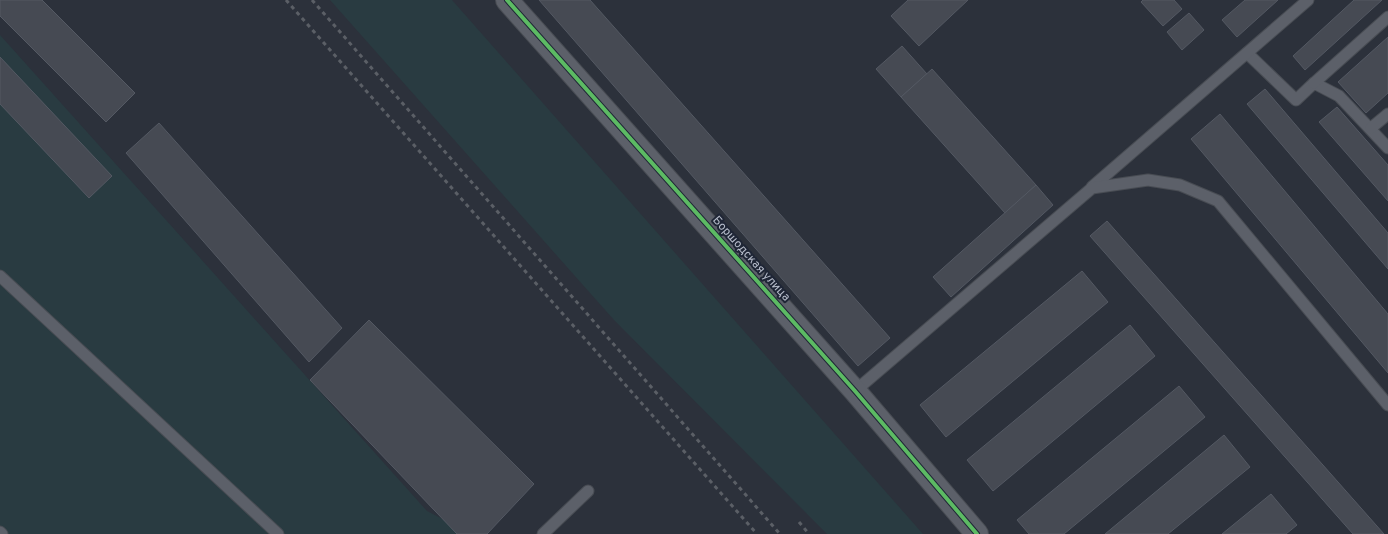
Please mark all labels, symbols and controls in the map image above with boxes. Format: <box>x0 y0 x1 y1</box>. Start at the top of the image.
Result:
street label: Боршодская улица <box>708 213 794 305</box>

